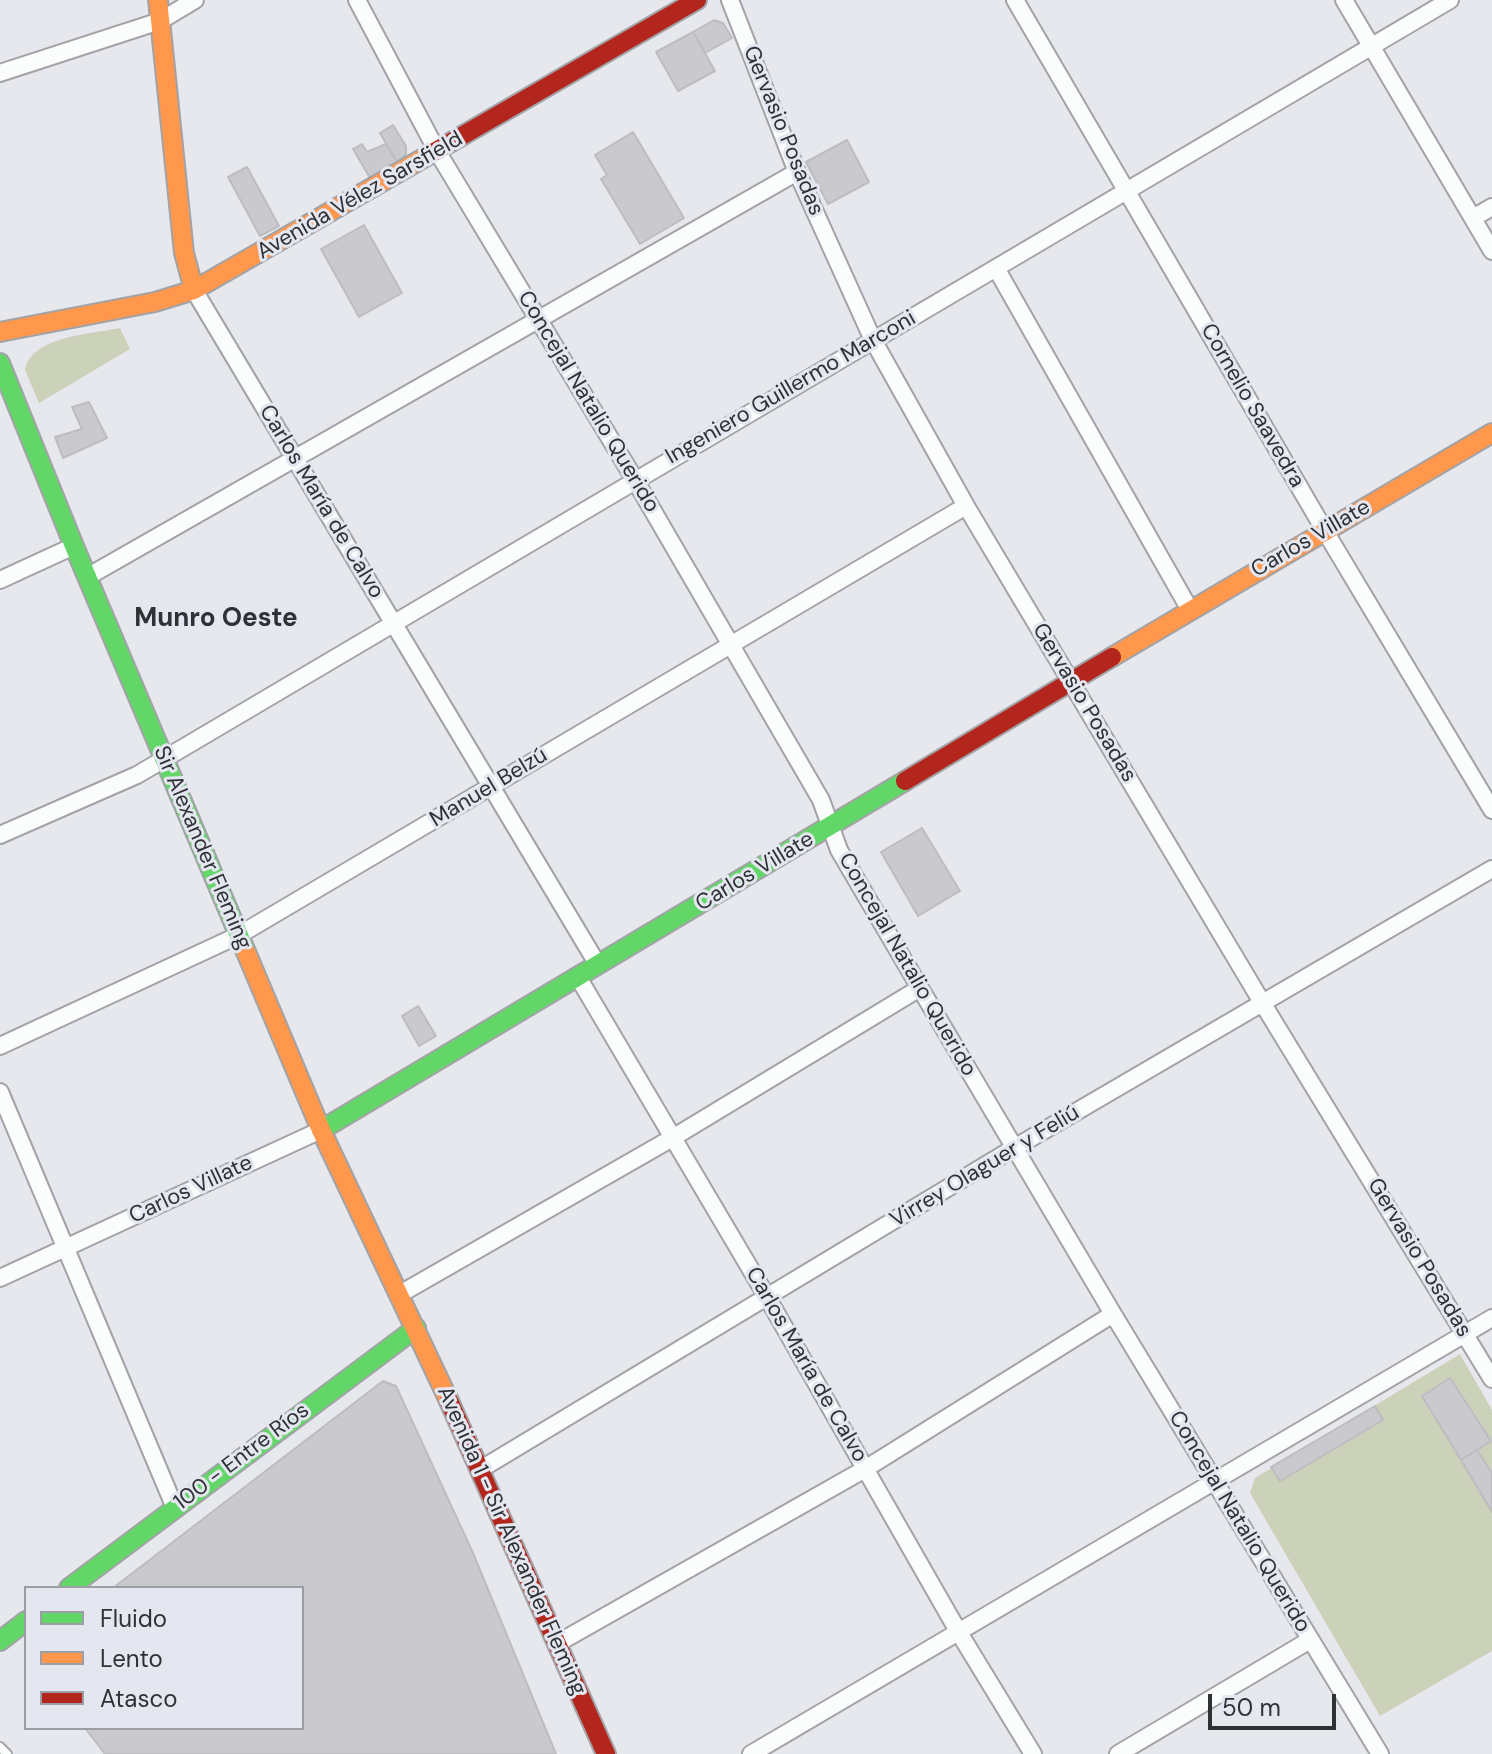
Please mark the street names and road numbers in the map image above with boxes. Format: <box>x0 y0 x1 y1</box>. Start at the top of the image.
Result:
street label: Gervasio Posadas <box>737 42 829 220</box>
street label: Avenida Vélez Sarsfield <box>252 126 468 266</box>
street label: Concejal Natalio Querido <box>511 287 665 517</box>
street label: Ingeniero Guillermo Marconi <box>661 305 921 471</box>
street label: Cornelio Saavedra <box>1194 319 1310 493</box>
street label: Carlos María de Calvo <box>253 401 389 603</box>
street label: Carlos Villate <box>1247 494 1375 584</box>
street label: Gervasio Posadas <box>1026 619 1142 787</box>
street label: Sir Alexander Fleming <box>147 742 257 954</box>
street label: Manuel Belzú <box>425 743 553 833</box>
street label: Carlos Villate <box>691 826 819 918</box>
street label: Concejal Natalio Querido <box>832 849 982 1081</box>
street label: Virrey Olaguer y Feliú <box>886 1100 1084 1234</box>
street label: Carlos Villate <box>125 1150 257 1230</box>
street label: Gervasio Posadas <box>1361 1174 1477 1342</box>
street label: Carlos María de Calvo <box>739 1263 873 1467</box>
street label: Avenida 1 - Sir Alexander Fleming <box>431 1383 591 1699</box>
street label: 100 - Entre Ríos <box>169 1398 315 1516</box>
street label: Concejal Natalio Querido <box>1162 1407 1316 1637</box>

